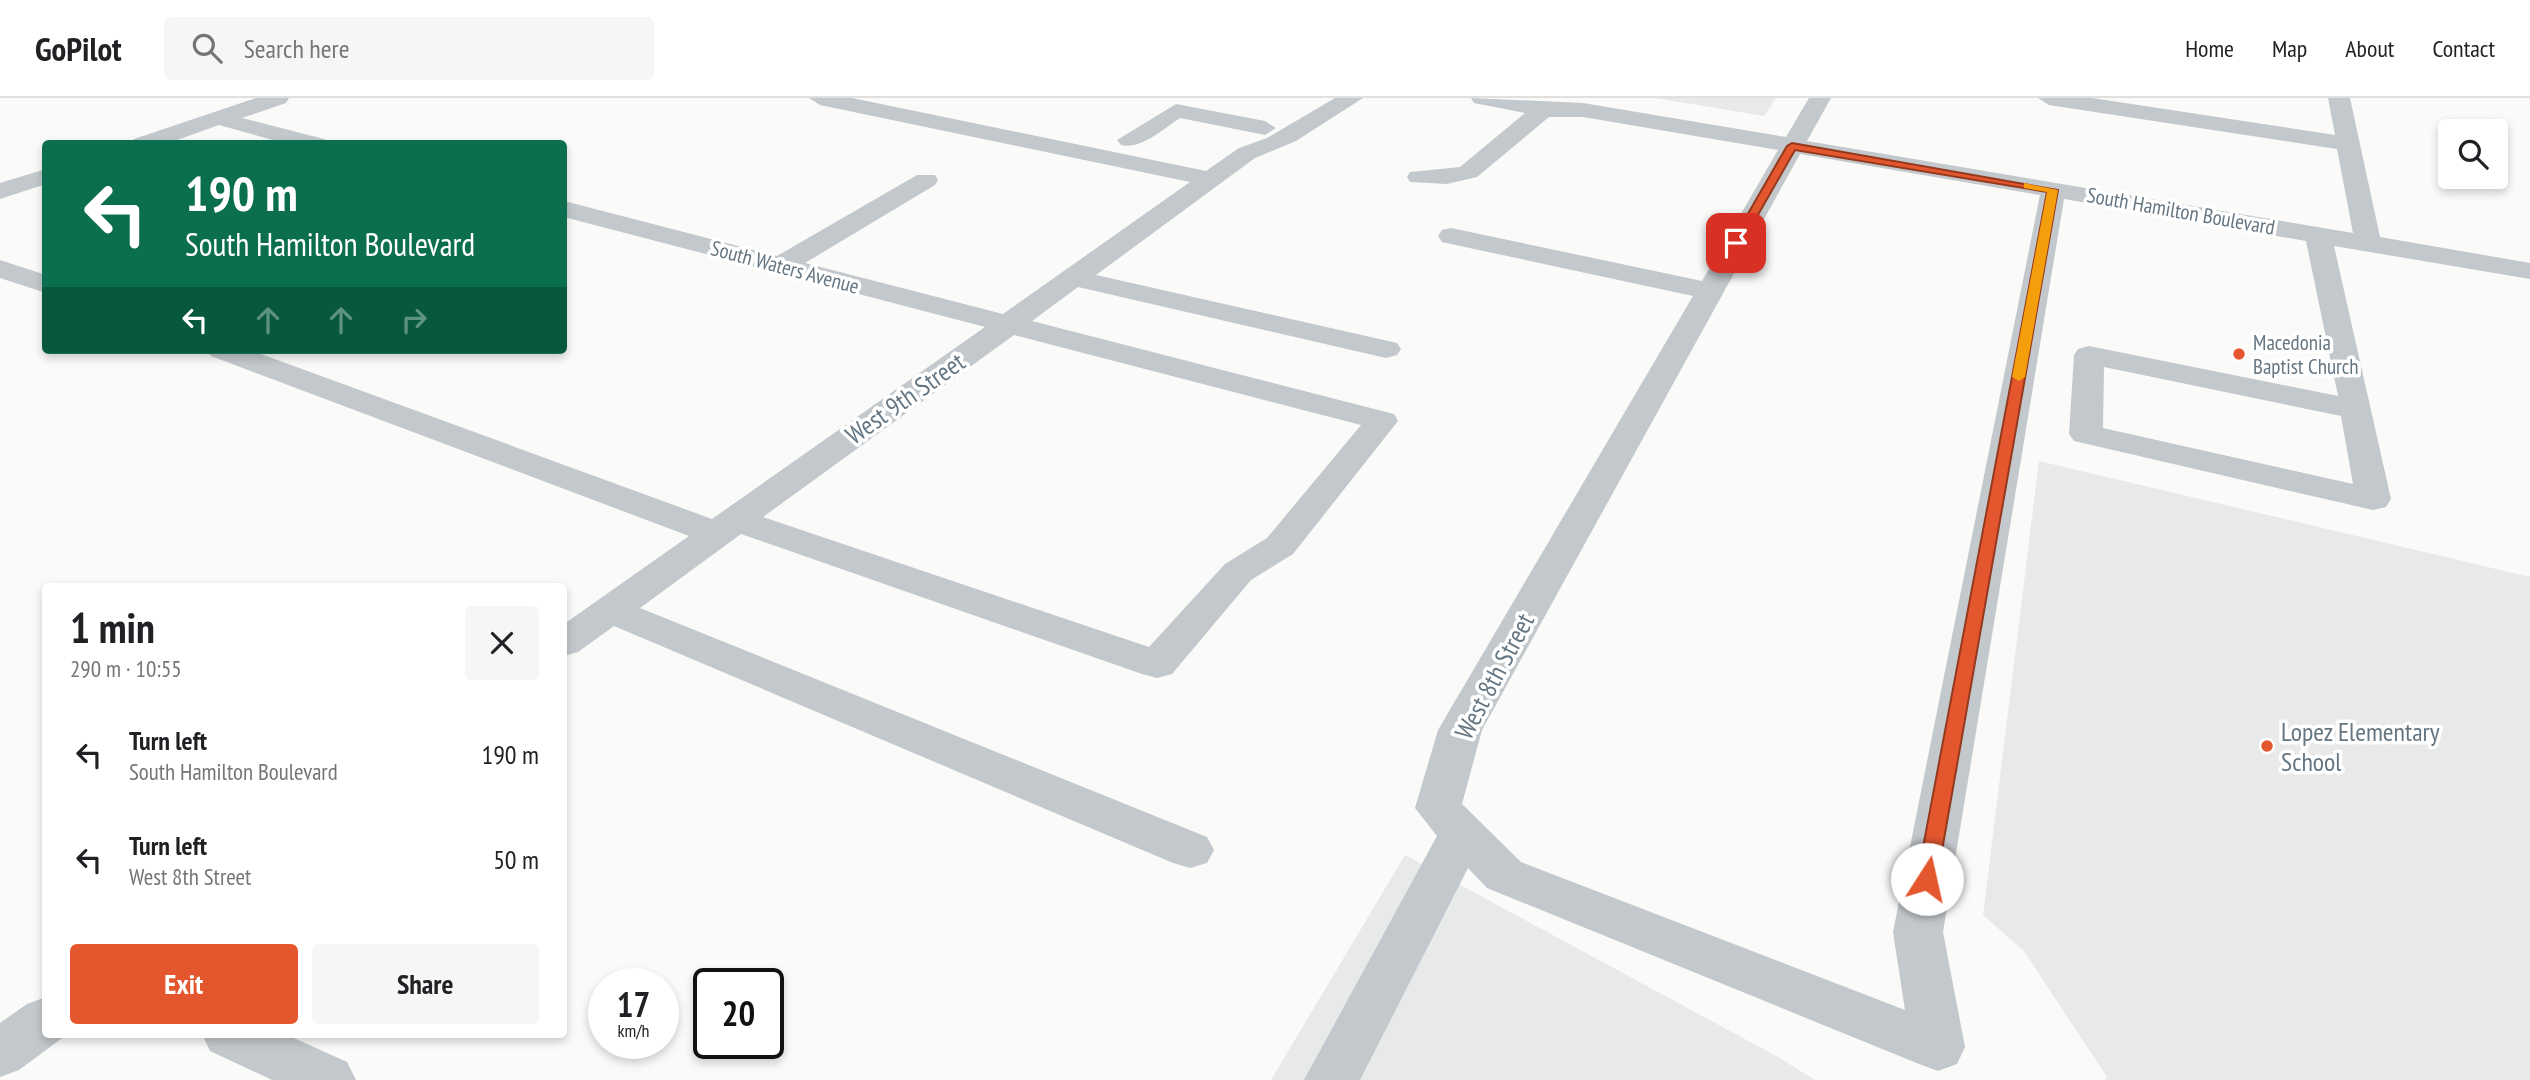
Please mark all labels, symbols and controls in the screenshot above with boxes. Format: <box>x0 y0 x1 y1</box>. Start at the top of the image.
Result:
search box <box>164 17 654 80</box>
text: GoPilot <box>35 27 122 70</box>
icon: search <box>188 29 226 67</box>
text: Search here <box>244 32 349 65</box>
text: Home <box>2185 33 2234 64</box>
text: Map <box>2272 33 2307 64</box>
text: About <box>2345 33 2394 64</box>
text: Contact <box>2432 33 2495 64</box>
map controls <box>2438 119 2508 189</box>
button: search <box>2438 119 2508 189</box>
text: 190 m <box>185 161 298 225</box>
icon: left <box>70 168 161 259</box>
street label: South Hamilton Boulevard <box>2085 181 2277 241</box>
pin <box>1706 213 1766 273</box>
text: South Hamilton Boulevard <box>185 223 475 265</box>
icon: arrive <box>1717 224 1755 262</box>
street label: South Waters Avenue <box>708 234 862 300</box>
icon: left <box>176 301 214 339</box>
icon: ahead <box>249 301 287 339</box>
icon: ahead <box>322 301 360 339</box>
icon: right <box>395 301 433 339</box>
place label: Macedonia Baptist Church <box>2253 329 2359 380</box>
street label: West 9th Street <box>839 345 971 451</box>
marker: Macedonia Baptist Church <box>2231 346 2247 362</box>
text: 1 min <box>70 600 155 655</box>
button: close <box>465 606 539 680</box>
street label: West 8th Street <box>1447 607 1541 745</box>
text: 290 m · 10:55 <box>70 654 182 683</box>
place label: Lopez Elementary School <box>2281 715 2440 778</box>
text: Turn left <box>129 724 207 757</box>
icon: left <box>70 736 108 774</box>
text: 190 m <box>481 738 539 771</box>
marker: Lopez Elementary School <box>2259 738 2275 754</box>
text: South Hamilton Boulevard <box>129 757 338 786</box>
text: Turn left <box>129 829 207 862</box>
icon: left <box>70 841 108 879</box>
position arrow <box>1890 842 1964 916</box>
text: 50 m <box>493 843 539 876</box>
text: West 8th Street <box>129 862 251 891</box>
button: Exit <box>70 944 298 1024</box>
button: Share <box>312 944 539 1024</box>
speed limit sign: 20 <box>693 968 784 1059</box>
text: 17 <box>617 981 650 1027</box>
text: km/h <box>618 1019 649 1042</box>

